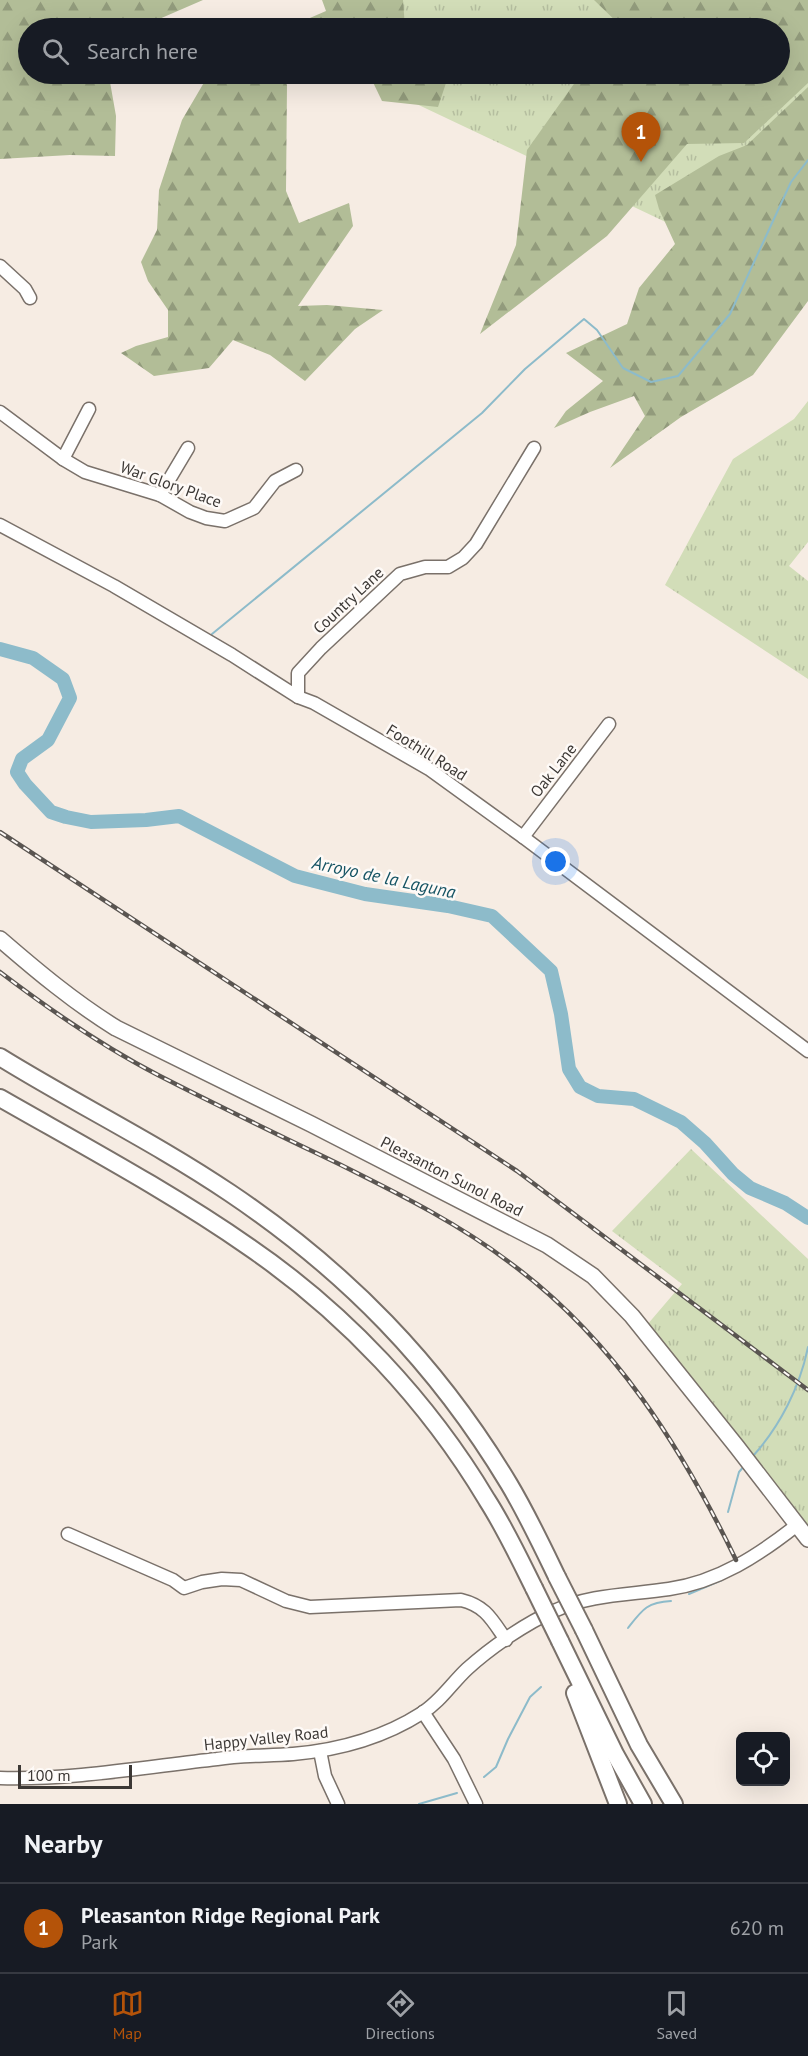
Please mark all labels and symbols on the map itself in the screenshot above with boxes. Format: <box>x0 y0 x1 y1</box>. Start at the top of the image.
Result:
pin: 1 <box>622 112 660 162</box>
street label: War Glory Place <box>118 456 224 512</box>
street label: Country Lane <box>309 562 387 638</box>
street label: Foothill Road <box>383 719 471 785</box>
street label: Oak Lane <box>526 739 580 801</box>
your location <box>541 847 570 876</box>
water label: Arroyo de la Laguna <box>309 850 458 903</box>
street label: Pleasanton Sunol Road <box>377 1131 527 1221</box>
street label: Happy Valley Road <box>203 1722 329 1754</box>
scale bar <box>18 1762 132 1790</box>

